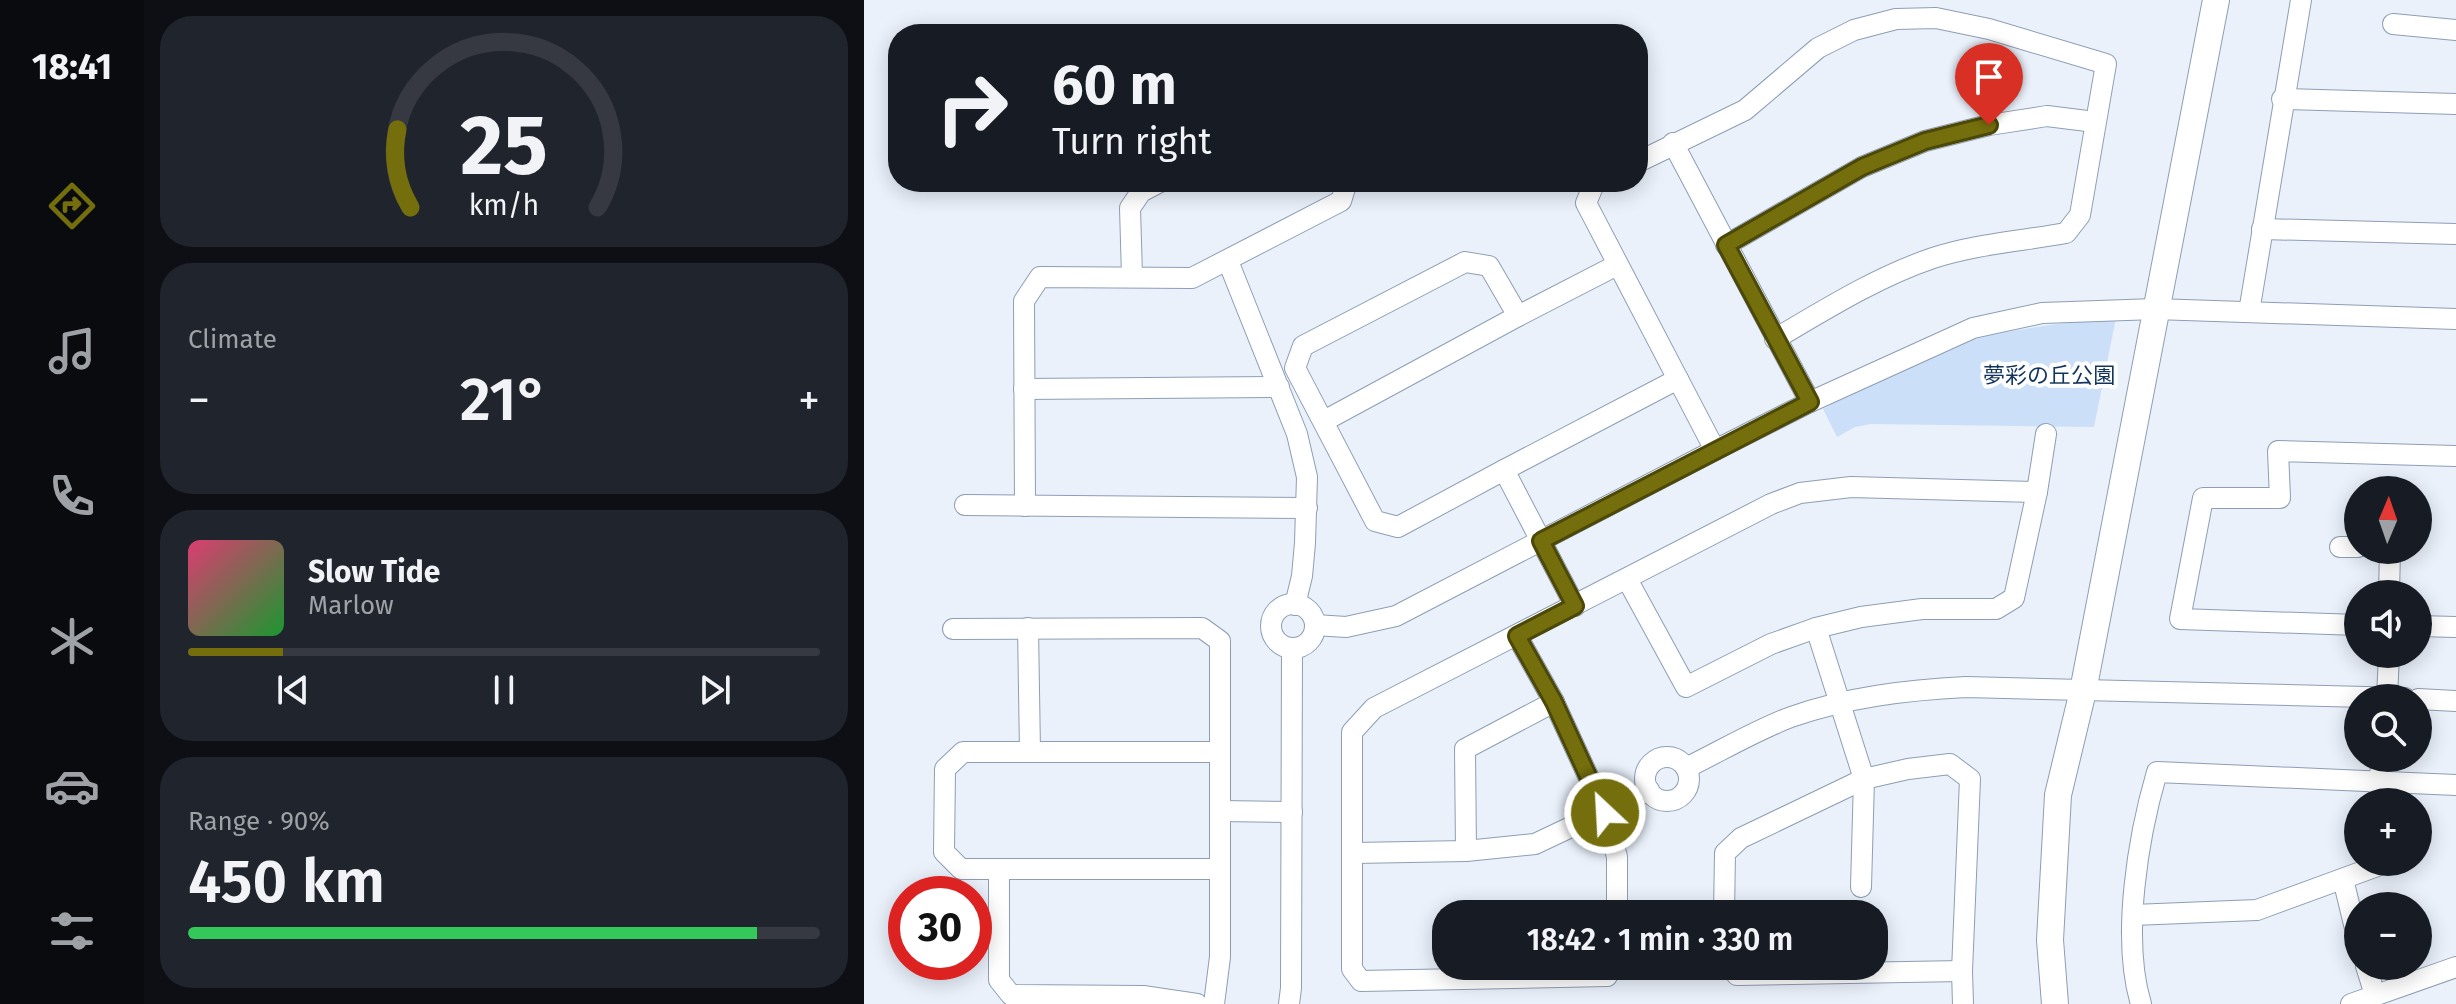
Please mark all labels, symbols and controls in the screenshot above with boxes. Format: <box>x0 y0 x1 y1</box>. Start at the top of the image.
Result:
pin <box>1955 43 2023 125</box>
text: 18:41 <box>32 45 112 89</box>
text: 60 m <box>1052 52 1177 119</box>
icon: arrive <box>1967 55 2011 99</box>
icon: right <box>920 56 1024 160</box>
text: 25 <box>460 95 548 195</box>
text: Turn right <box>1052 120 1212 164</box>
icon: directions <box>44 178 100 234</box>
text: km/h <box>469 188 539 223</box>
icon: music <box>44 323 100 379</box>
text: Climate <box>188 324 277 355</box>
park label: 夢彩の丘公園 <box>1983 362 2115 389</box>
text: 21° <box>460 364 548 436</box>
text: − <box>188 374 210 427</box>
text: + <box>798 374 820 427</box>
icon: phone <box>44 468 100 524</box>
north arrow <box>2344 476 2432 564</box>
map controls <box>2344 476 2432 980</box>
text: Slow Tide <box>308 554 440 590</box>
button: sound <box>2344 580 2432 668</box>
text: Marlow <box>308 590 394 621</box>
icon: climate <box>44 613 100 669</box>
icon: previous <box>271 668 315 712</box>
icon: pause <box>482 668 526 712</box>
icon: next <box>693 668 737 712</box>
button: search <box>2344 684 2432 772</box>
icon: car <box>44 758 100 814</box>
position arrow <box>1563 771 1647 855</box>
button: + <box>2344 788 2432 876</box>
text: Range · 90% <box>188 806 330 837</box>
text: 450 km <box>188 846 385 918</box>
speed limit sign: 30 <box>888 876 992 980</box>
button: − <box>2344 892 2432 980</box>
icon: filters <box>44 903 100 959</box>
text: 18:42 · 1 min · 330 m <box>1527 922 1793 958</box>

